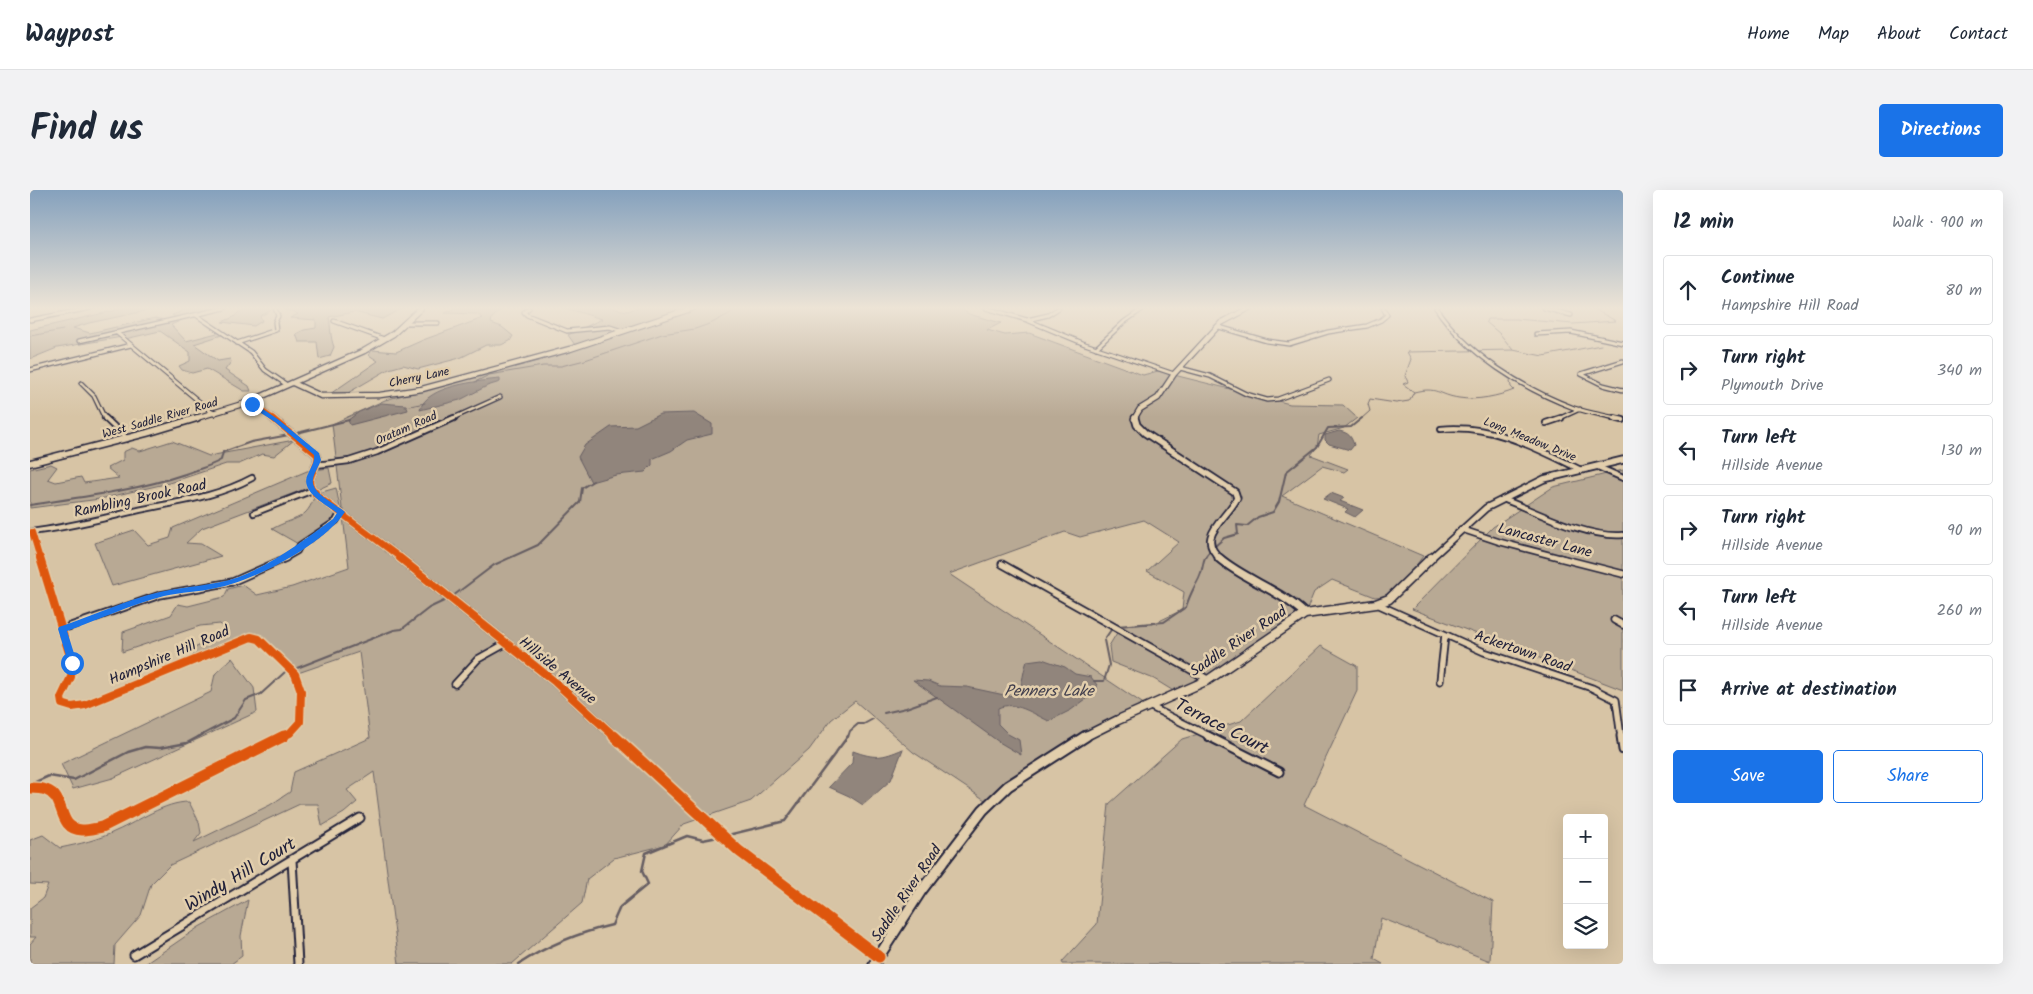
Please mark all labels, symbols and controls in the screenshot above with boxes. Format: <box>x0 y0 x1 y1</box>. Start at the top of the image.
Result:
text: Waypost <box>25 15 114 54</box>
text: Home <box>1747 20 1790 49</box>
text: Map <box>1818 20 1849 49</box>
text: About <box>1877 20 1921 49</box>
text: Contact <box>1949 20 2008 49</box>
text: Find us <box>30 102 143 158</box>
button: Directions <box>1879 104 2003 157</box>
text: 12 min <box>1673 206 1734 239</box>
text: Walk · 900 m <box>1892 210 1983 235</box>
text: Continue <box>1721 263 1794 293</box>
icon: ahead <box>1674 276 1702 304</box>
text: 80 m <box>1945 278 1982 303</box>
text: Hampshire Hill Road <box>1721 293 1859 318</box>
text: Turn right <box>1721 343 1806 373</box>
icon: right <box>1674 356 1702 384</box>
text: 340 m <box>1937 358 1982 383</box>
street label: Cherry Lane <box>387 362 452 393</box>
text: Plymouth Drive <box>1721 373 1823 398</box>
street label: West Saddle River Road <box>100 393 221 444</box>
route end <box>241 393 264 416</box>
street label: Oratam Road <box>372 406 441 450</box>
street label: Long Meadow Drive <box>1480 412 1580 467</box>
text: Turn left <box>1721 423 1796 453</box>
icon: left <box>1674 436 1702 464</box>
text: 130 m <box>1941 438 1982 463</box>
text: Hillside Avenue <box>1721 453 1823 478</box>
street label: Rambling Brook Road <box>72 473 209 525</box>
text: Turn right <box>1721 503 1806 533</box>
icon: right <box>1674 516 1702 544</box>
street label: Lancaster Lane <box>1495 517 1595 565</box>
text: 90 m <box>1947 518 1982 543</box>
text: Hillside Avenue <box>1721 533 1823 558</box>
text: Turn left <box>1721 583 1796 613</box>
icon: left <box>1674 596 1702 624</box>
text: 260 m <box>1937 598 1982 623</box>
street label: Saddle River Road <box>1185 600 1292 683</box>
text: Hillside Avenue <box>1721 613 1823 638</box>
street label: Hampshire Hill Road <box>105 619 234 692</box>
street label: Ackertown Road <box>1471 624 1575 680</box>
street label: Hillside Avenue <box>513 631 602 711</box>
route start <box>61 652 84 675</box>
text: Arrive at destination <box>1721 675 1897 705</box>
icon: arrive <box>1674 676 1702 704</box>
water label: Penners Lake <box>1004 679 1096 704</box>
street label: Terrace Court <box>1169 691 1274 764</box>
button: Save <box>1673 750 1823 803</box>
button: Share <box>1833 750 1983 803</box>
map controls <box>1563 814 1608 949</box>
button: + <box>1563 814 1608 859</box>
street label: Windy Hill Court <box>180 830 303 920</box>
street label: Saddle River Road <box>865 840 949 947</box>
button: − <box>1563 859 1608 904</box>
button: layers <box>1563 904 1608 949</box>

